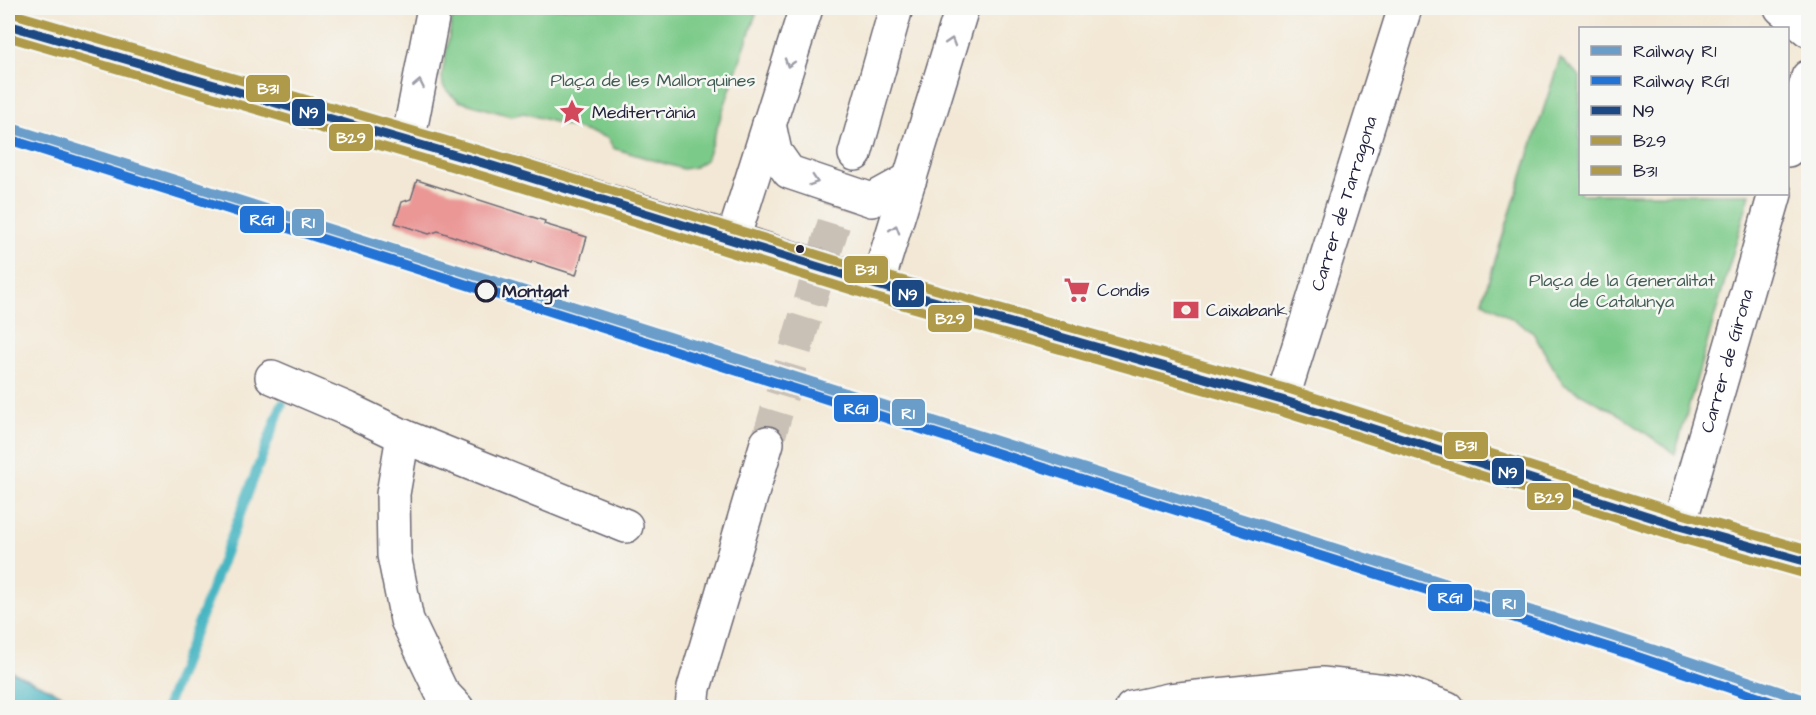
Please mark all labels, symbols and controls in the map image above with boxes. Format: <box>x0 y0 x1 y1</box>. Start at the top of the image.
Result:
legend <box>1579 27 1789 195</box>
one-way arrow <box>944 38 957 48</box>
text: Railway R1 <box>1633 39 1716 65</box>
one-way arrow <box>783 57 796 68</box>
park label: Plaça de les Mallorquines <box>551 68 755 93</box>
text: Railway RG1 <box>1633 69 1729 95</box>
line badge: B31 <box>245 74 291 103</box>
text: B31 <box>257 78 280 100</box>
one-way arrow <box>412 79 425 89</box>
place icon: Mediterrània <box>557 97 587 127</box>
line badge: N9 <box>291 98 326 127</box>
text: N9 <box>1633 99 1655 124</box>
place label: Mediterrània <box>592 100 696 125</box>
text: N9 <box>299 102 319 124</box>
street label: Carrer de Tarragona <box>1305 113 1383 294</box>
line badge: B29 <box>328 123 374 152</box>
text: B29 <box>336 127 366 149</box>
text: B29 <box>1633 129 1666 154</box>
text: B31 <box>1633 159 1657 184</box>
one-way arrow <box>808 173 819 186</box>
line badge: RG1 <box>239 205 285 234</box>
line badge: R1 <box>291 208 325 237</box>
text: RG1 <box>250 209 275 231</box>
text: R1 <box>301 212 316 234</box>
one-way arrow <box>887 224 900 235</box>
unlabelled marker <box>794 243 806 255</box>
line badge: B31 <box>843 255 889 284</box>
text: B31 <box>855 259 878 281</box>
park label: Plaça de la Generalitat de Catalunya <box>1529 268 1716 315</box>
supermarket icon: Condis <box>1062 275 1092 305</box>
place label: Condis <box>1097 278 1150 303</box>
place label: Montgat <box>502 279 570 305</box>
line badge: N9 <box>891 279 925 308</box>
marker: Montgat <box>475 280 497 302</box>
text: N9 <box>898 284 918 306</box>
street label: Carrer de Girona <box>1695 286 1760 436</box>
bank icon: Caixabank <box>1171 295 1201 325</box>
place label: Caixabank <box>1206 298 1288 323</box>
line badge: B29 <box>927 304 973 333</box>
text: B29 <box>935 308 965 330</box>
line badge: RG1 <box>833 394 879 423</box>
text: RG1 <box>844 398 869 420</box>
line badge: R1 <box>891 398 926 427</box>
text: R1 <box>901 403 916 425</box>
line badge: B31 <box>1443 431 1489 460</box>
text: B31 <box>1455 435 1478 457</box>
line badge: N9 <box>1491 457 1525 486</box>
text: N9 <box>1498 462 1518 484</box>
line badge: B29 <box>1526 482 1572 511</box>
text: B29 <box>1534 487 1564 509</box>
line badge: RG1 <box>1427 583 1473 612</box>
text: RG1 <box>1438 587 1463 609</box>
line badge: R1 <box>1491 589 1526 618</box>
text: R1 <box>1502 593 1517 615</box>

